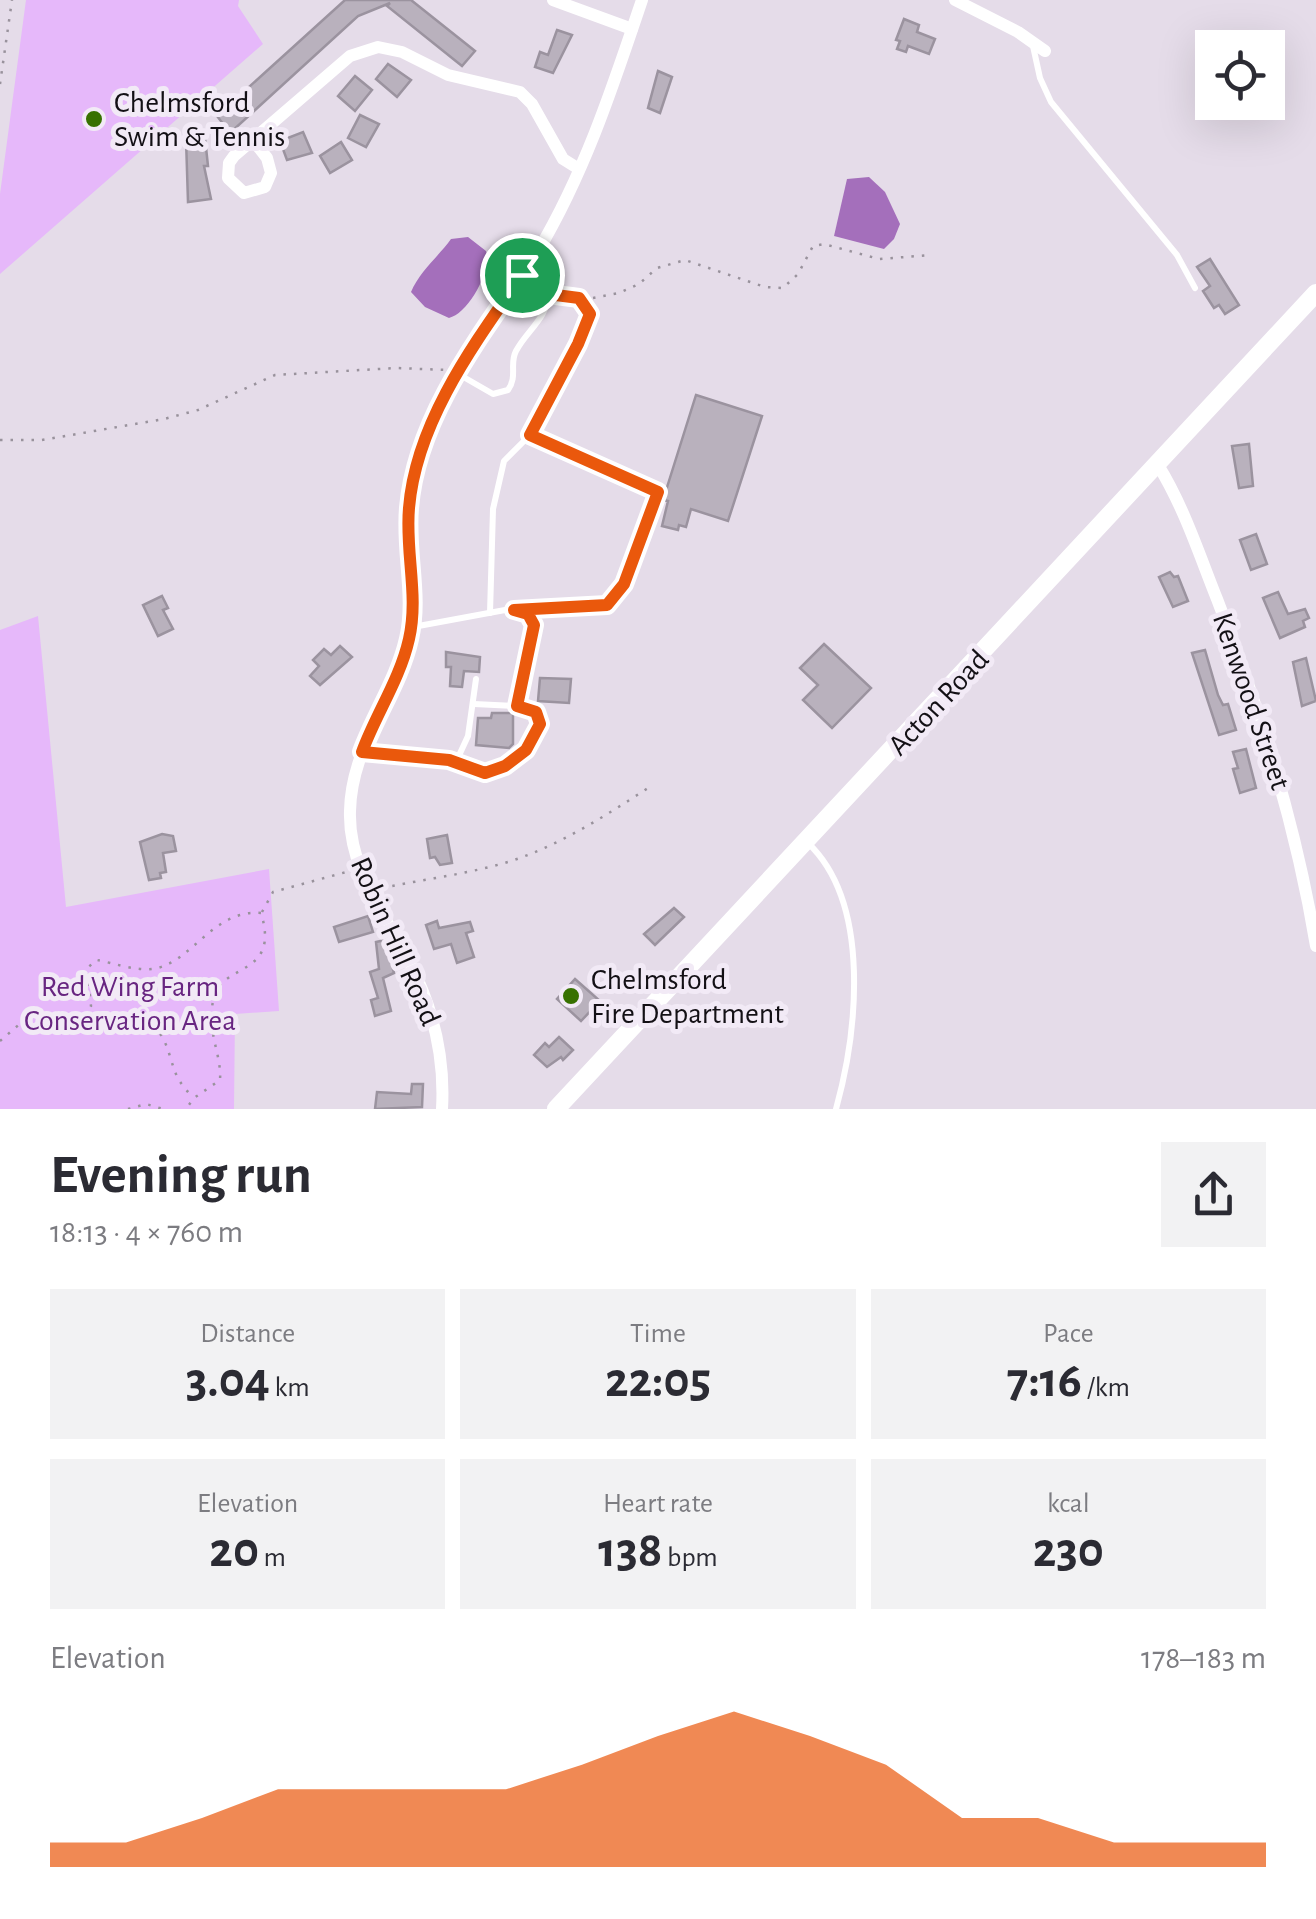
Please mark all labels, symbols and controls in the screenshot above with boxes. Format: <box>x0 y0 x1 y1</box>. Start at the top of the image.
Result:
map controls <box>1195 30 1285 120</box>
button: locate <box>1195 30 1285 120</box>
place label: Chelmsford Swim & Tennis <box>114 88 285 152</box>
marker: Chelmsford Swim & Tennis <box>83 108 105 130</box>
pin <box>480 233 565 318</box>
icon: arrive <box>495 248 550 303</box>
street label: Kenwood Street <box>1207 609 1295 794</box>
street label: Acton Road <box>883 644 995 761</box>
street label: Robin Hill Road <box>345 853 446 1030</box>
place label: Chelmsford Fire Department <box>591 965 784 1029</box>
park label: Red Wing Farm Conservation Area <box>24 972 236 1036</box>
marker: Chelmsford Fire Department <box>560 985 582 1007</box>
button: share <box>1161 1142 1266 1247</box>
text: Evening run <box>50 1148 312 1203</box>
text: 18:13 · 4 × 760 m <box>50 1216 243 1248</box>
text: Distance <box>200 1320 295 1348</box>
text: Time <box>630 1320 686 1348</box>
text: Pace <box>1043 1320 1094 1348</box>
text: 3.04 <box>186 1356 270 1406</box>
text: 22:05 <box>605 1356 711 1406</box>
text: 7:16 <box>1007 1356 1082 1406</box>
text: km <box>270 1374 310 1402</box>
text: /km <box>1082 1374 1130 1402</box>
text: Elevation <box>197 1490 298 1518</box>
text: Heart rate <box>603 1490 713 1518</box>
text: kcal <box>1047 1490 1090 1518</box>
text: 20 <box>209 1526 259 1576</box>
text: 138 <box>598 1526 662 1576</box>
text: 230 <box>1033 1526 1104 1576</box>
text: m <box>259 1544 286 1572</box>
text: bpm <box>662 1544 718 1572</box>
text: Elevation <box>50 1642 166 1674</box>
text: 178–183 m <box>1141 1642 1266 1674</box>

